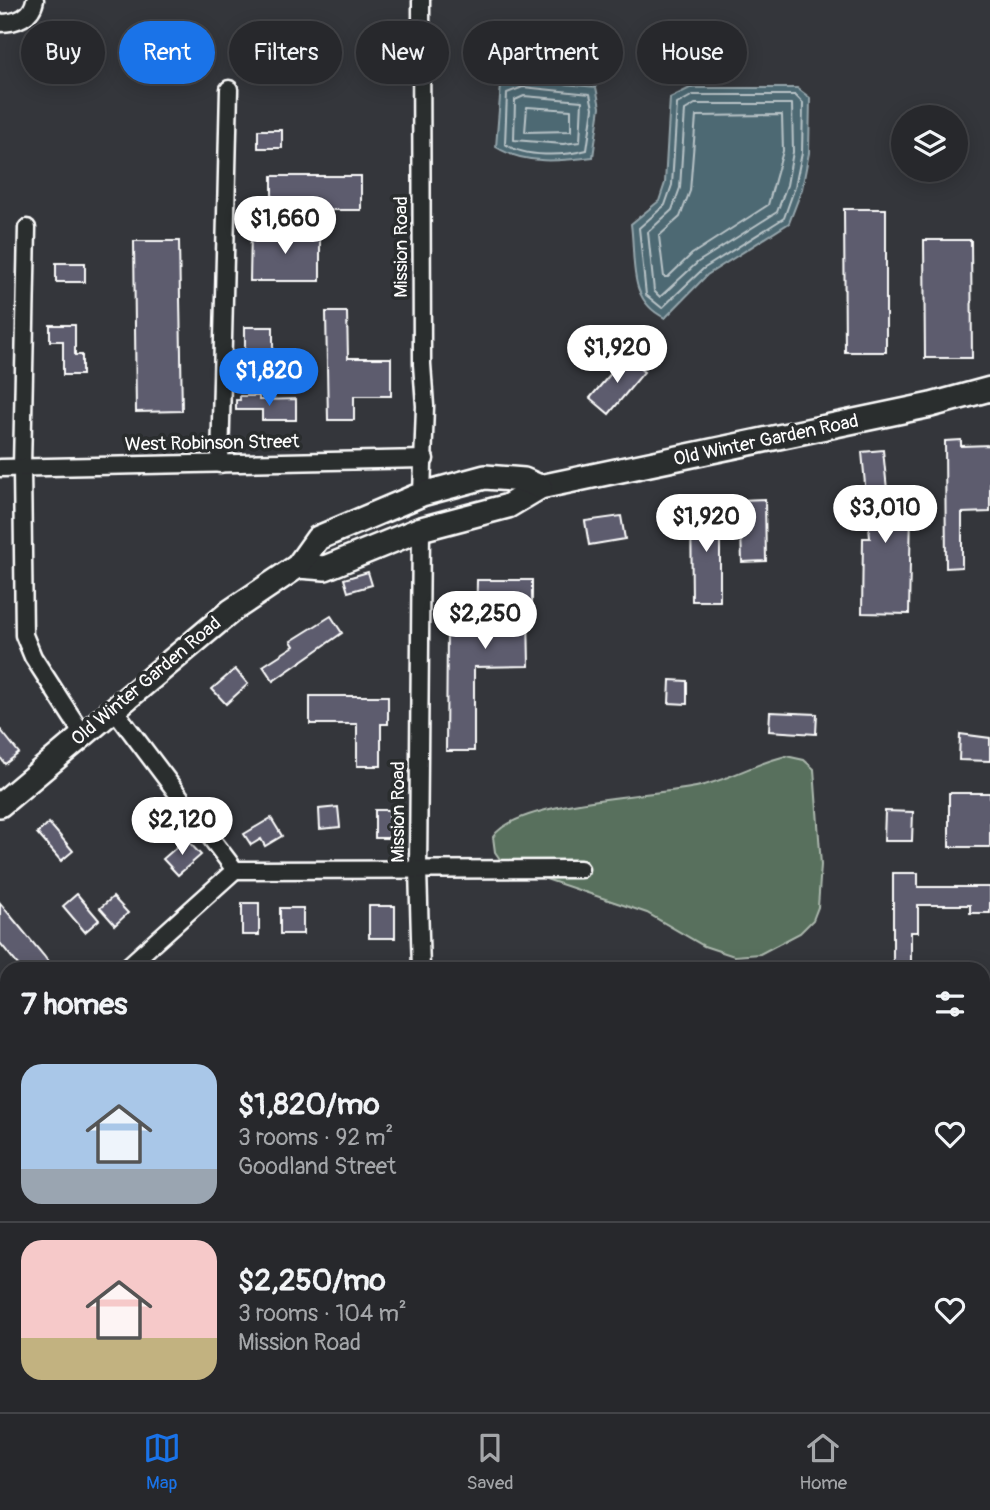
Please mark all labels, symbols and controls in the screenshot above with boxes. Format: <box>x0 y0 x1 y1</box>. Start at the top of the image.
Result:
chip: Buy <box>21 21 105 84</box>
chip: Rent <box>119 21 215 84</box>
chip: Filters <box>229 21 342 84</box>
chip: New <box>356 21 449 84</box>
chip: Apartment <box>463 21 623 84</box>
chip: House <box>637 21 747 84</box>
map controls <box>891 105 968 182</box>
button: layers <box>891 105 968 182</box>
pin: $1,660 <box>228 196 342 256</box>
street label: Mission Road <box>389 196 413 298</box>
text: $1,660 <box>250 204 320 233</box>
pin: $1,920 <box>560 326 674 385</box>
text: $1,920 <box>583 333 651 362</box>
pin: $1,820 <box>212 348 326 408</box>
text: $1,820 <box>235 356 303 385</box>
street label: Old Winter Garden Road <box>671 409 861 471</box>
street label: West Robinson Street <box>124 429 300 457</box>
pin: $3,010 <box>828 486 942 545</box>
text: $3,010 <box>849 493 921 522</box>
pin: $1,920 <box>649 494 763 554</box>
text: $1,920 <box>672 502 740 531</box>
pin: $2,250 <box>428 592 542 651</box>
text: $2,250 <box>449 599 521 628</box>
street label: Old Winter Garden Road <box>66 611 226 751</box>
street label: Mission Road <box>386 761 410 863</box>
pin: $2,120 <box>125 798 239 857</box>
text: $2,120 <box>148 805 216 834</box>
icon: filters <box>931 985 969 1023</box>
text: 7 homes <box>21 986 128 1023</box>
text: $1,820/mo <box>238 1086 380 1123</box>
icon: home <box>77 1092 161 1176</box>
icon: heart <box>931 1115 969 1153</box>
text: 3 rooms · 92 m² <box>238 1123 393 1152</box>
text: Goodland Street <box>238 1152 396 1181</box>
text: $2,250/mo <box>238 1262 386 1299</box>
icon: home <box>77 1268 161 1352</box>
icon: heart <box>931 1291 969 1329</box>
text: 3 rooms · 104 m² <box>238 1299 407 1328</box>
text: Mission Road <box>238 1328 361 1357</box>
tab: Map <box>143 1429 181 1495</box>
tab: Saved <box>466 1429 514 1495</box>
tab: Home <box>799 1429 847 1495</box>

